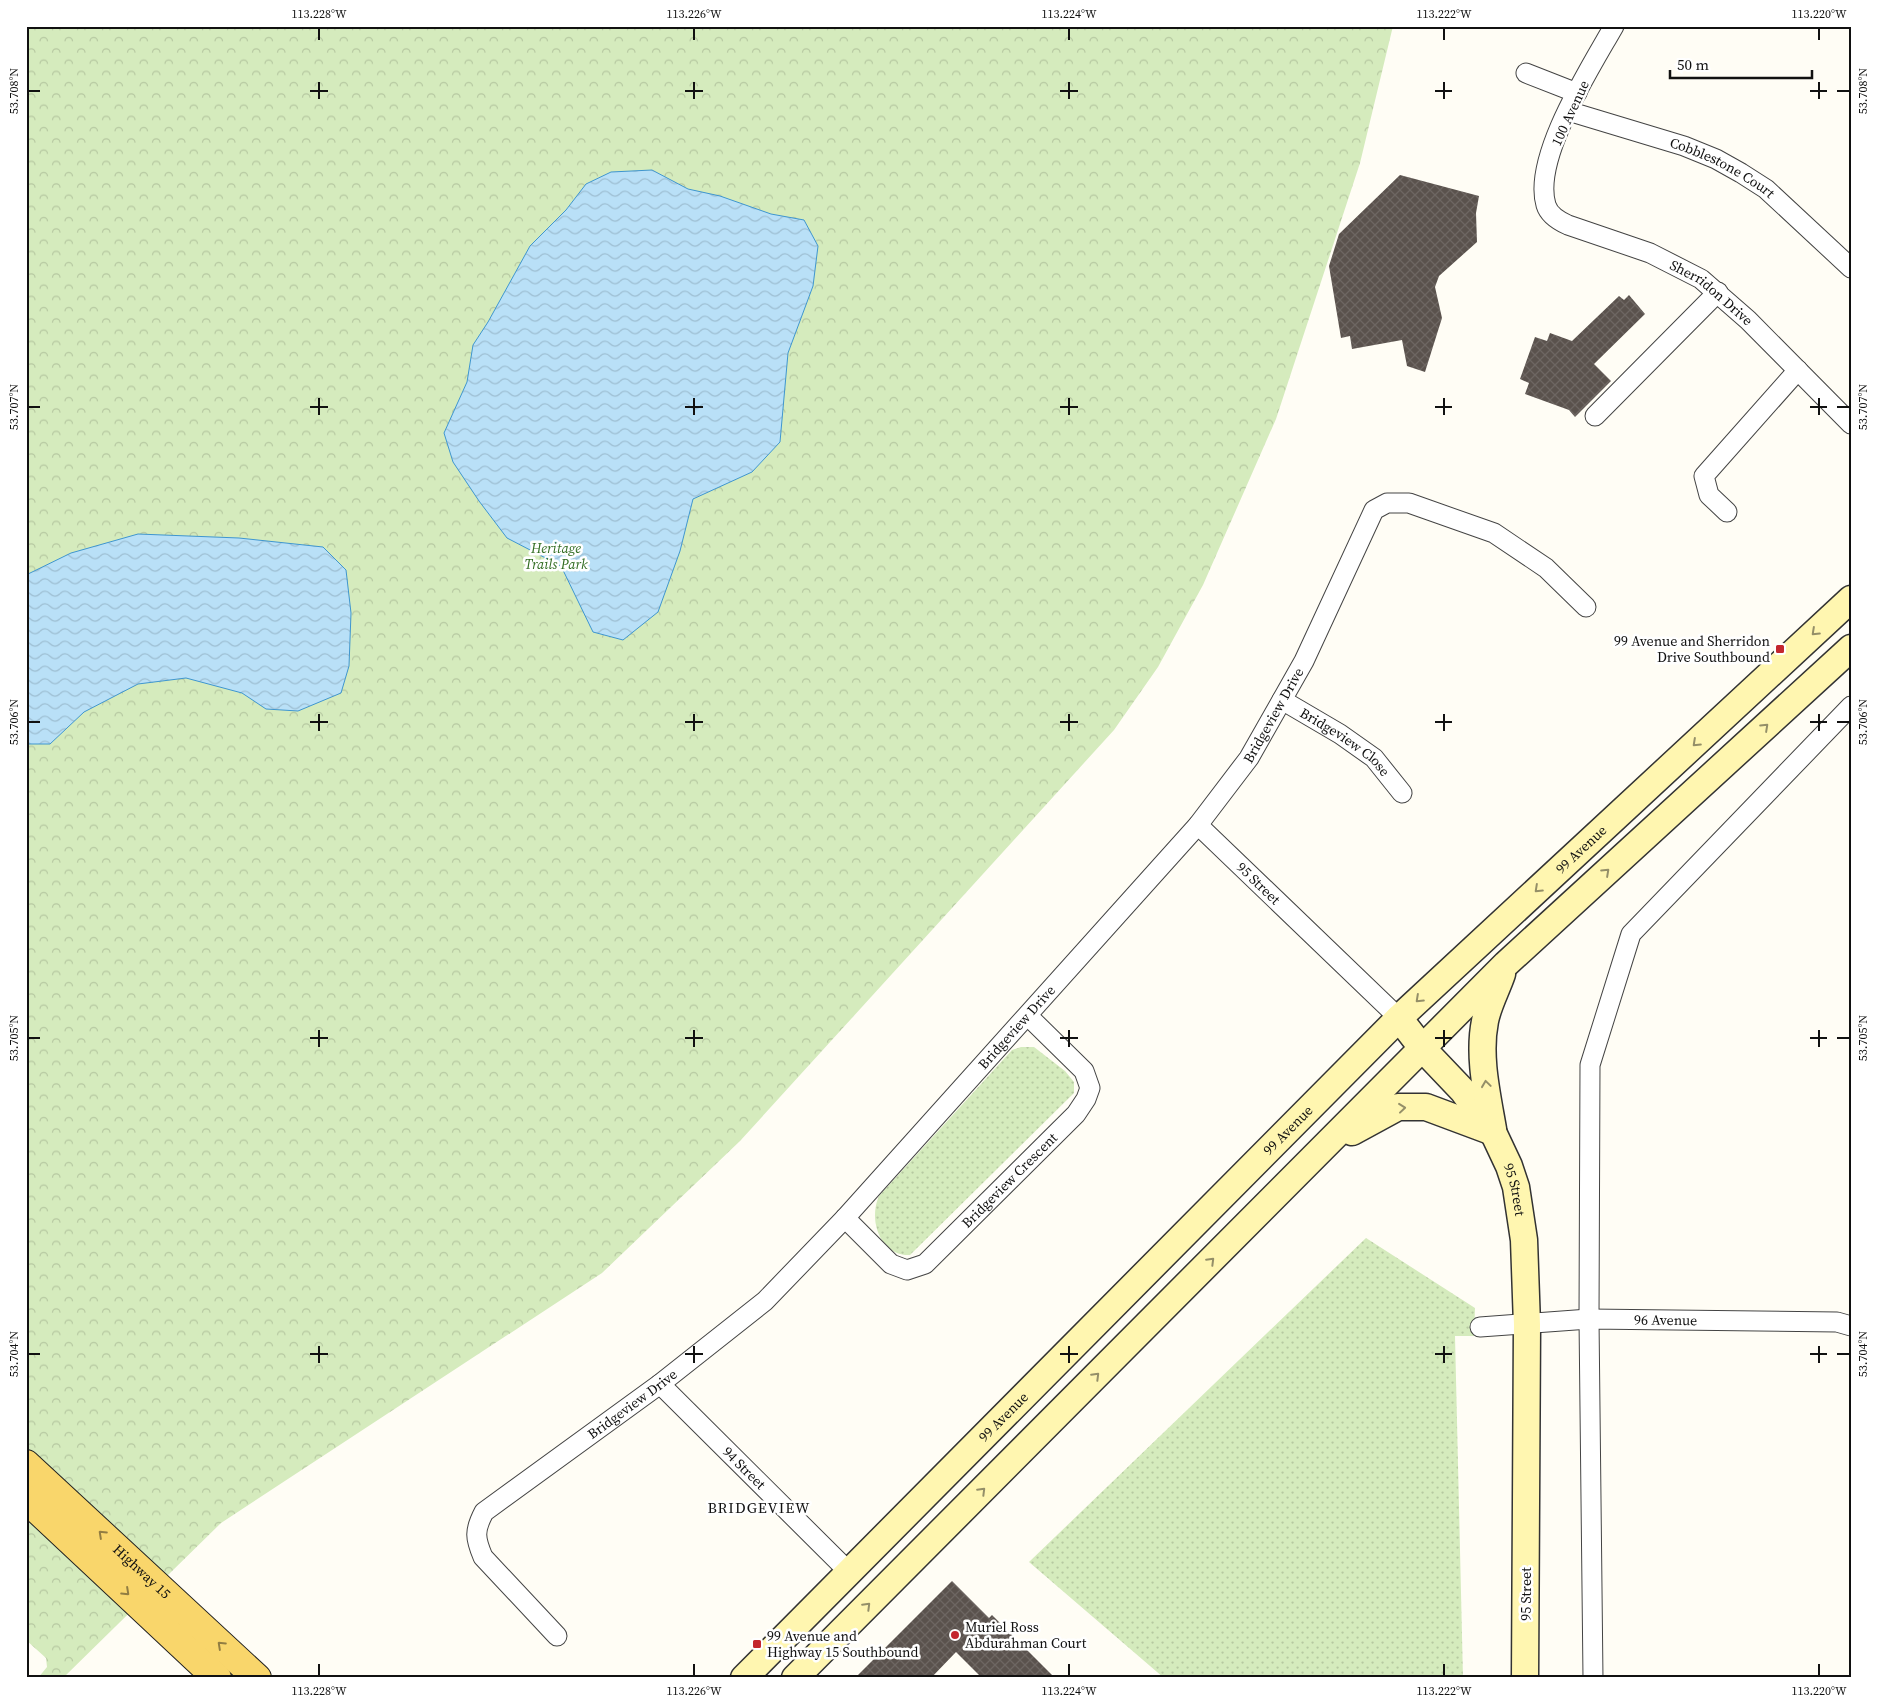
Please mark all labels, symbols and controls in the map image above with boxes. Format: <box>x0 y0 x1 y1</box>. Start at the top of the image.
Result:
text: 113.228°W <box>291 6 347 22</box>
text: 113.226°W <box>666 6 722 22</box>
text: 113.224°W <box>1041 6 1097 22</box>
text: 113.222°W <box>1416 6 1472 22</box>
text: 113.220°W <box>1791 6 1847 22</box>
scale bar <box>1670 48 1812 80</box>
text: 50 m <box>1677 54 1709 75</box>
text: 53.708°N <box>6 68 22 114</box>
text: 53.708°N <box>1855 68 1871 114</box>
street label: 100 Avenue <box>1546 77 1594 149</box>
street label: Cobblestone Court <box>1667 132 1780 203</box>
street label: Sherridon Drive <box>1666 255 1758 330</box>
text: 53.707°N <box>6 384 22 430</box>
text: 53.707°N <box>1855 384 1871 430</box>
park label: Heritage Trails Park <box>524 538 588 574</box>
one-way arrow <box>1812 626 1821 635</box>
place label: 99 Avenue and Sherridon Drive Southbound <box>1614 631 1771 667</box>
marker: 99 Avenue and Sherridon Drive Southbound <box>1774 643 1786 655</box>
street label: Bridgeview Drive <box>1238 664 1308 767</box>
text: 53.706°N <box>6 699 22 745</box>
text: 53.706°N <box>1855 699 1871 745</box>
street label: Bridgeview Close <box>1296 703 1395 780</box>
one-way arrow <box>1759 724 1768 733</box>
one-way arrow <box>1692 737 1701 746</box>
street label: 99 Avenue <box>1551 820 1611 878</box>
street label: 95 Street <box>1232 857 1285 909</box>
one-way arrow <box>1601 869 1610 878</box>
one-way arrow <box>1535 883 1544 892</box>
street label: Bridgeview Drive <box>973 981 1060 1074</box>
one-way arrow <box>1416 994 1425 1003</box>
text: 53.705°N <box>6 1015 22 1061</box>
text: 53.705°N <box>1855 1015 1871 1061</box>
one-way arrow <box>1481 1079 1492 1087</box>
street label: 99 Avenue <box>1258 1101 1317 1160</box>
one-way arrow <box>1399 1103 1407 1114</box>
street label: Bridgeview Crescent <box>957 1128 1062 1232</box>
street label: 95 Street <box>1499 1161 1530 1218</box>
one-way arrow <box>1206 1258 1215 1267</box>
street label: 96 Avenue <box>1634 1310 1697 1330</box>
text: 53.704°N <box>6 1331 22 1377</box>
text: 53.704°N <box>1855 1331 1871 1377</box>
street label: Bridgeview Drive <box>583 1364 681 1444</box>
one-way arrow <box>1091 1373 1100 1382</box>
street label: 99 Avenue <box>974 1387 1033 1446</box>
street label: 94 Street <box>718 1442 771 1494</box>
one-way arrow <box>976 1488 985 1497</box>
district label: BRIDGEVIEW <box>707 1497 811 1518</box>
one-way arrow <box>98 1531 107 1540</box>
street label: Highway 15 <box>109 1539 175 1603</box>
street label: 95 Street <box>1516 1567 1536 1621</box>
one-way arrow <box>120 1587 129 1596</box>
one-way arrow <box>861 1603 870 1612</box>
place label: Muriel Ross Abdurahman Court <box>965 1617 1087 1653</box>
place label: 99 Avenue and Highway 15 Southbound <box>767 1626 919 1662</box>
marker: Muriel Ross Abdurahman Court <box>949 1629 961 1641</box>
marker: 99 Avenue and Highway 15 Southbound <box>751 1638 763 1650</box>
one-way arrow <box>218 1642 227 1651</box>
text: 113.228°W <box>291 1683 347 1699</box>
text: 113.226°W <box>666 1683 722 1699</box>
text: 113.224°W <box>1041 1683 1097 1699</box>
text: 113.222°W <box>1416 1683 1472 1699</box>
text: 113.220°W <box>1791 1683 1847 1699</box>

